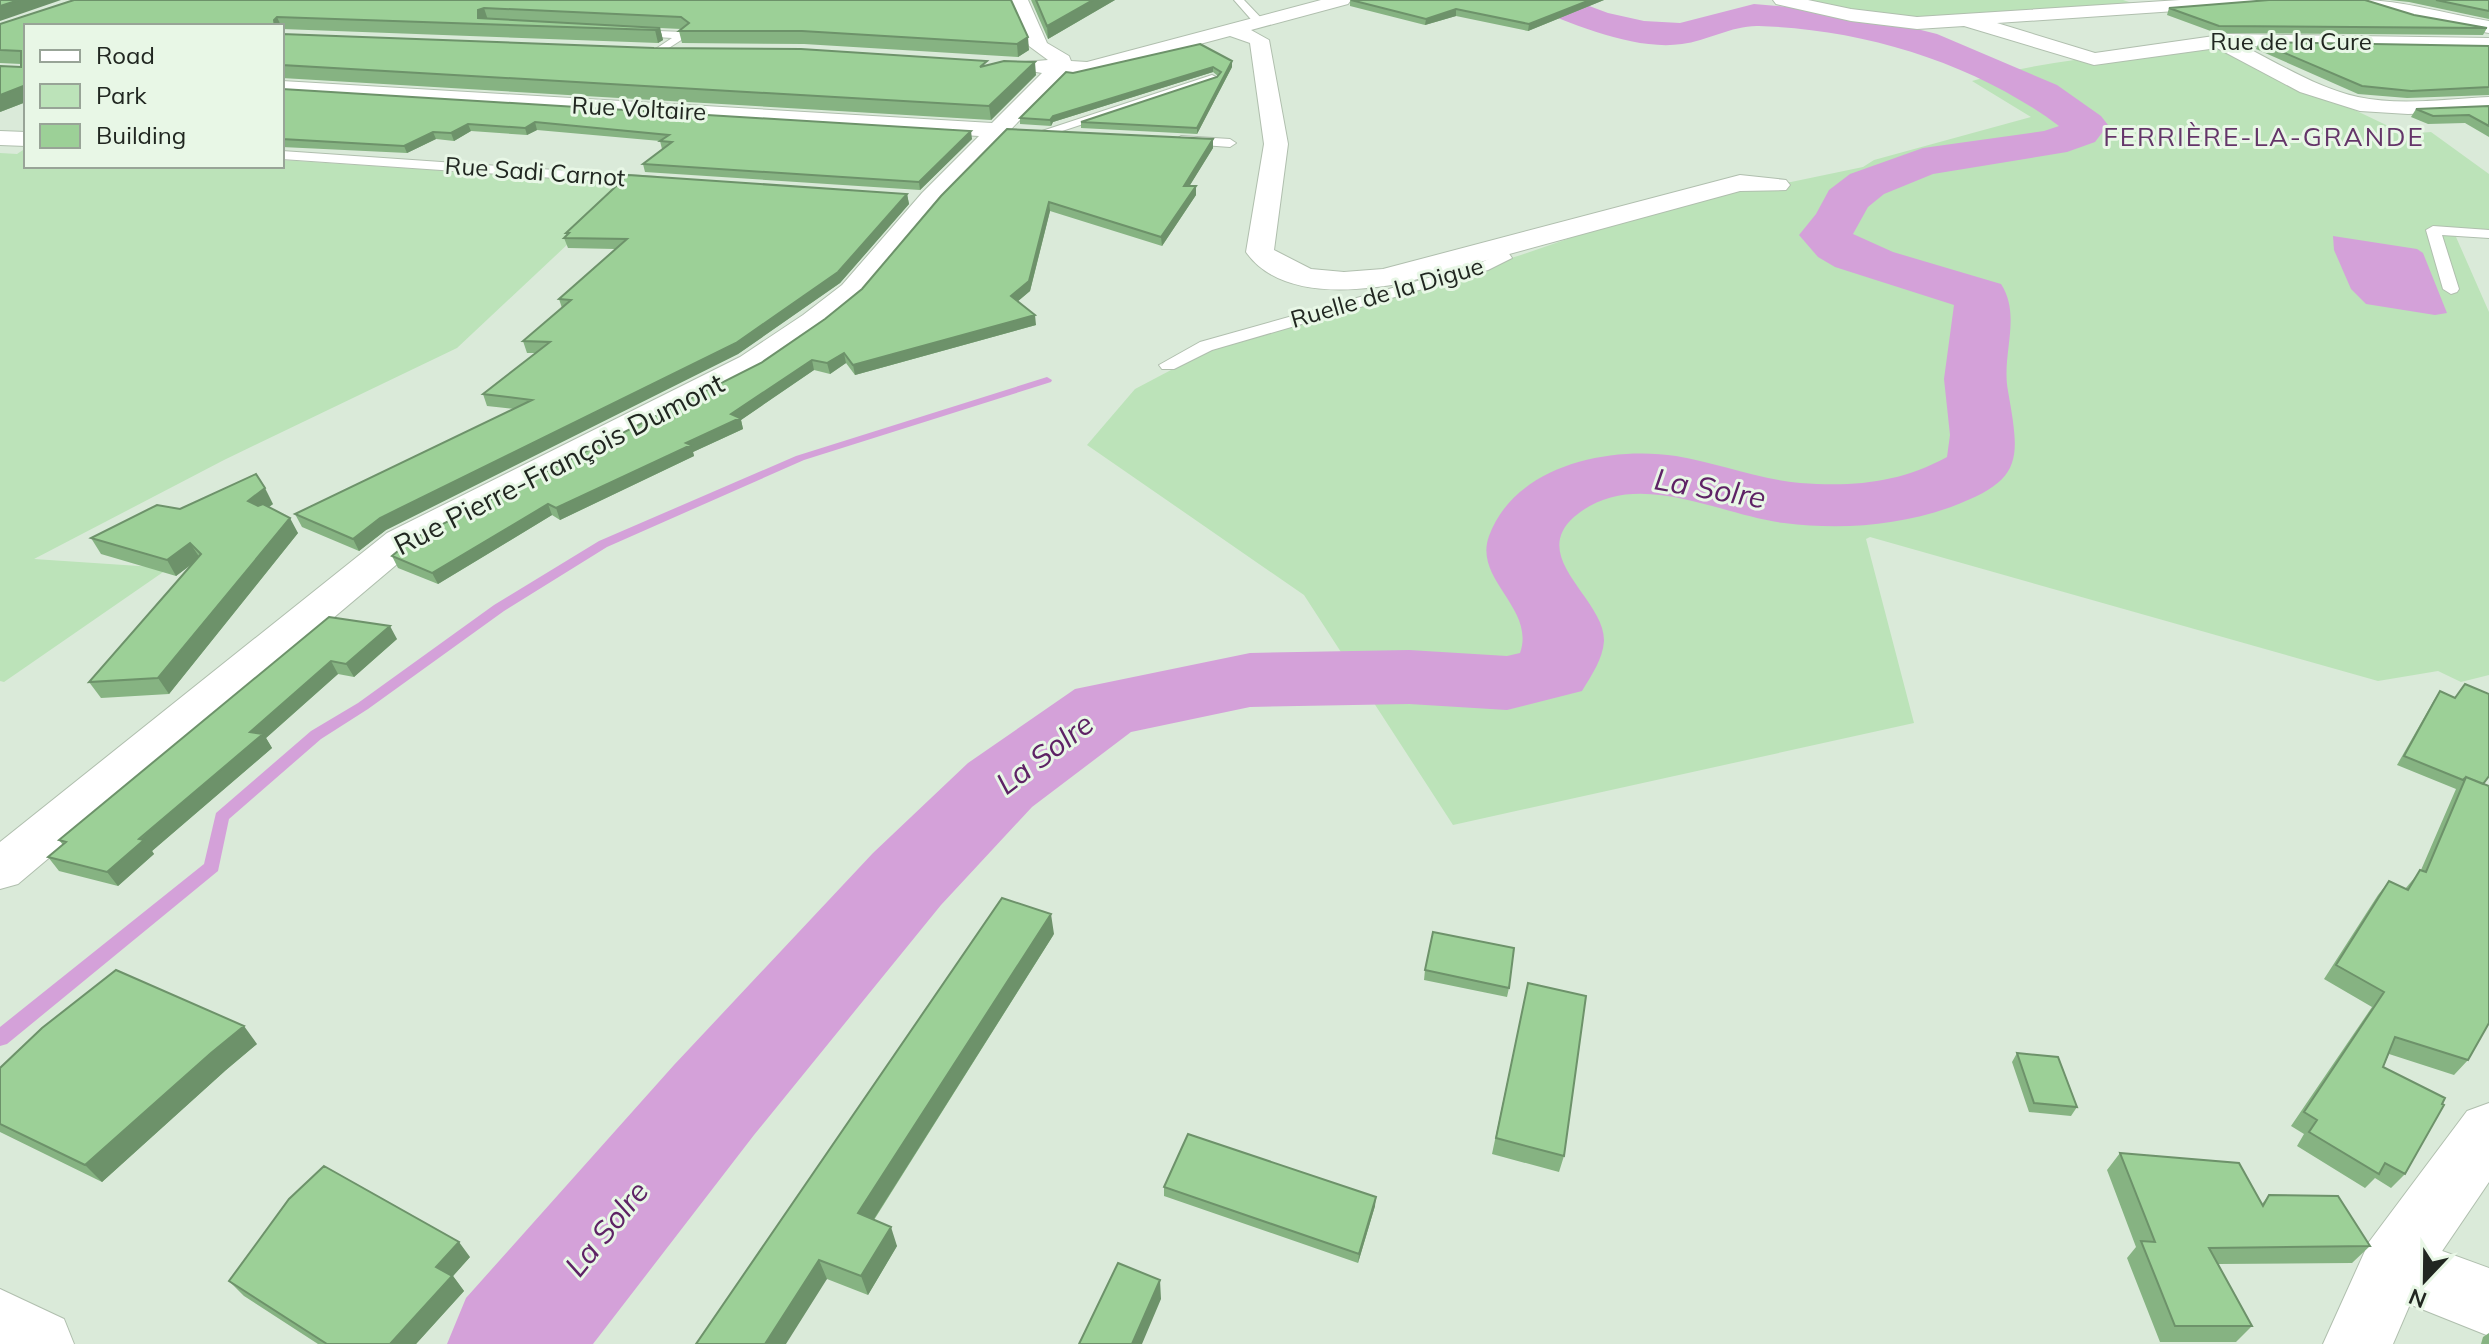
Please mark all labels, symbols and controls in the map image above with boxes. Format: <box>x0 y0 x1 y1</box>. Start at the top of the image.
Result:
legend <box>24 24 284 168</box>
street label: Rue de la Cure <box>2210 26 2372 56</box>
text: Road <box>96 40 155 70</box>
text: Park <box>96 80 147 110</box>
street label: Rue Voltaire <box>571 89 707 127</box>
text: Building <box>96 120 186 150</box>
district label: FERRIÈRE-LA-GRANDE <box>2103 120 2425 153</box>
street label: Rue Sadi Carnot <box>444 150 626 192</box>
street label: Ruelle de la Digue <box>1287 250 1487 334</box>
street label: Rue Pierre-François Dumont <box>388 365 730 562</box>
water label: La Solre <box>1652 460 1769 516</box>
water label: La Solre <box>988 704 1101 802</box>
water label: La Solre <box>556 1173 656 1284</box>
north arrow <box>2385 1240 2465 1320</box>
text: N <box>2405 1282 2430 1315</box>

